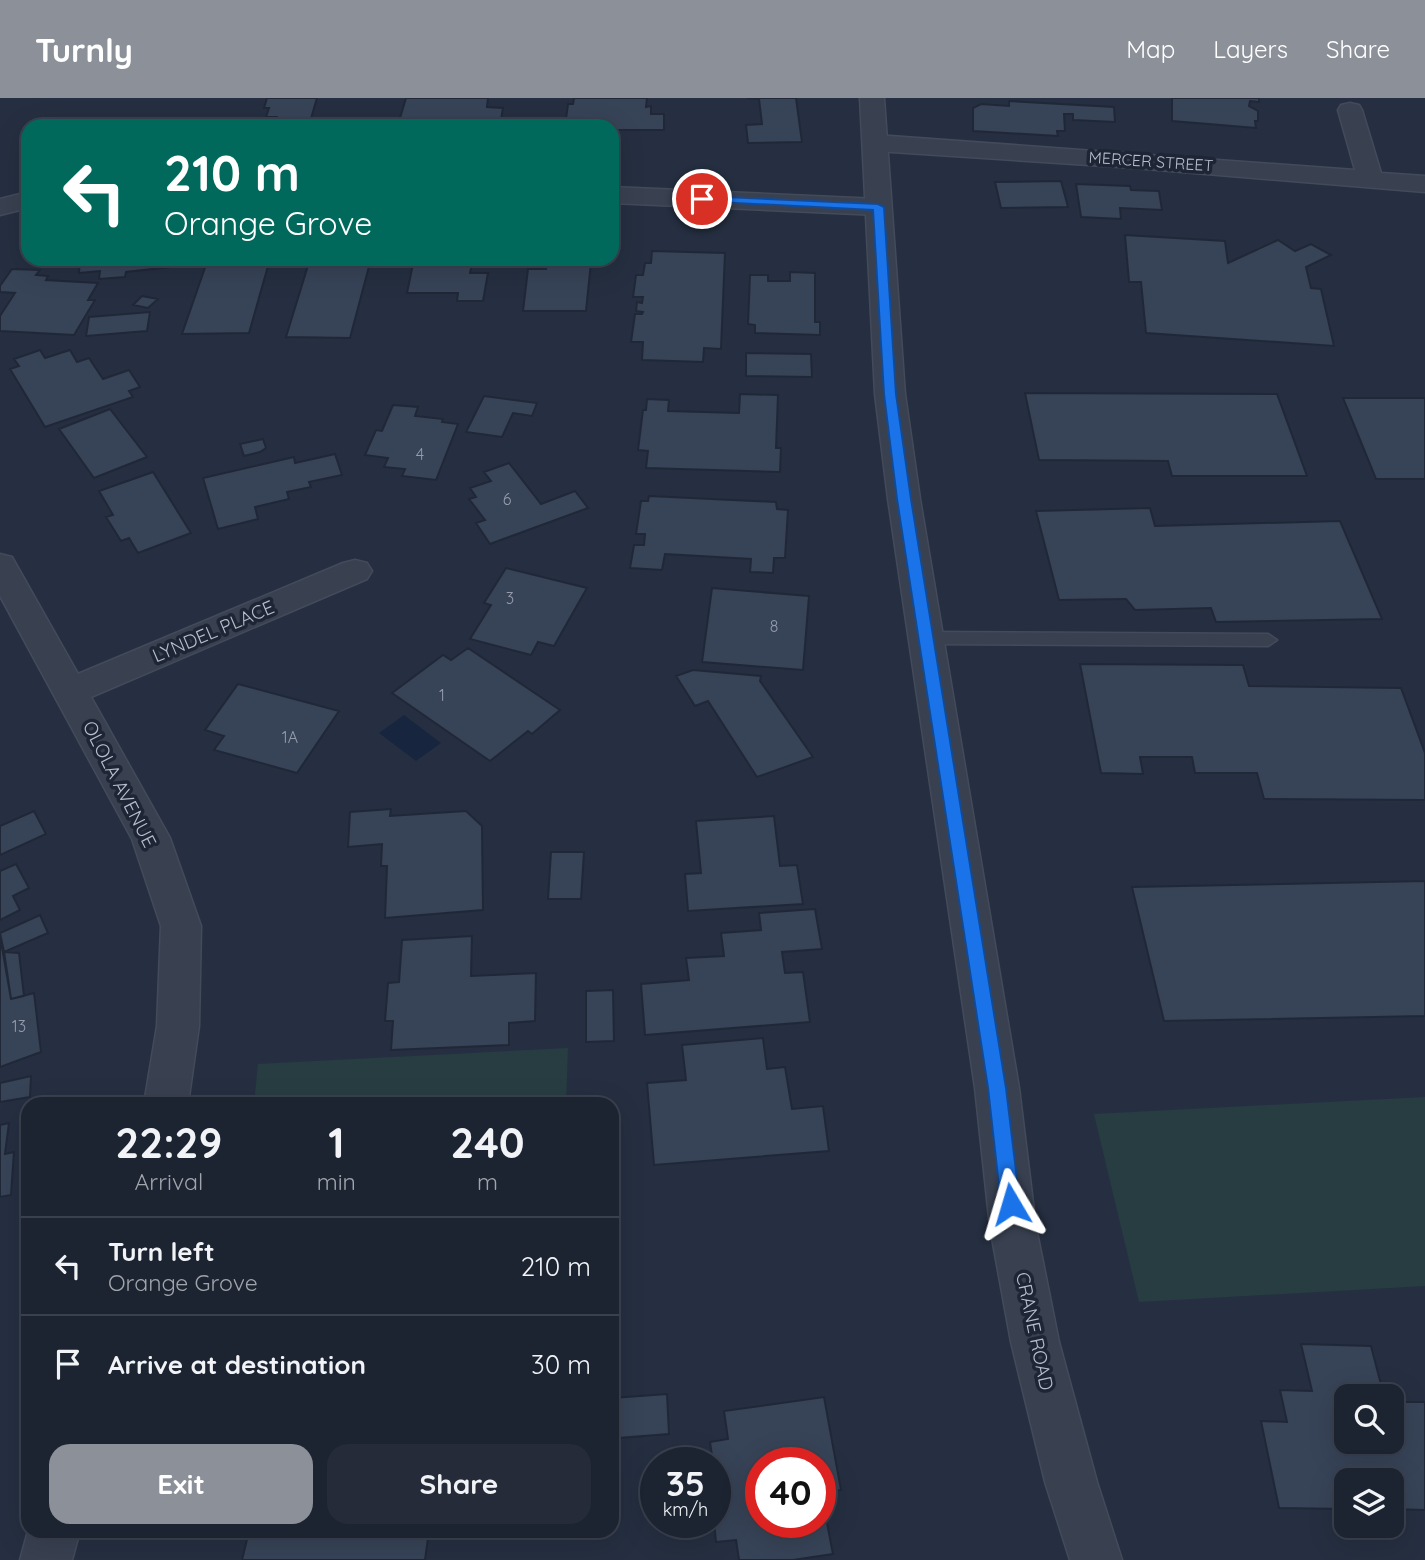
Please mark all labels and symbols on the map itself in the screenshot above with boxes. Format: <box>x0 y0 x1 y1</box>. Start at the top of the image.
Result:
street label: MERCER STREET <box>1088 147 1214 175</box>
pin <box>672 169 732 229</box>
house number: 4 <box>416 444 424 464</box>
house number: 6 <box>503 489 512 509</box>
house number: 3 <box>506 588 514 608</box>
street label: LYNDEL PLACE <box>148 595 278 667</box>
house number: 8 <box>770 616 778 636</box>
house number: 1 <box>439 685 445 705</box>
street label: OLOLA AVENUE <box>78 717 162 851</box>
house number: 1A <box>282 727 298 747</box>
house number: 13 <box>12 1016 26 1036</box>
position arrow <box>974 1167 1048 1241</box>
street label: CRANE ROAD <box>1011 1270 1059 1392</box>
speed limit sign: 40 <box>745 1447 836 1538</box>

